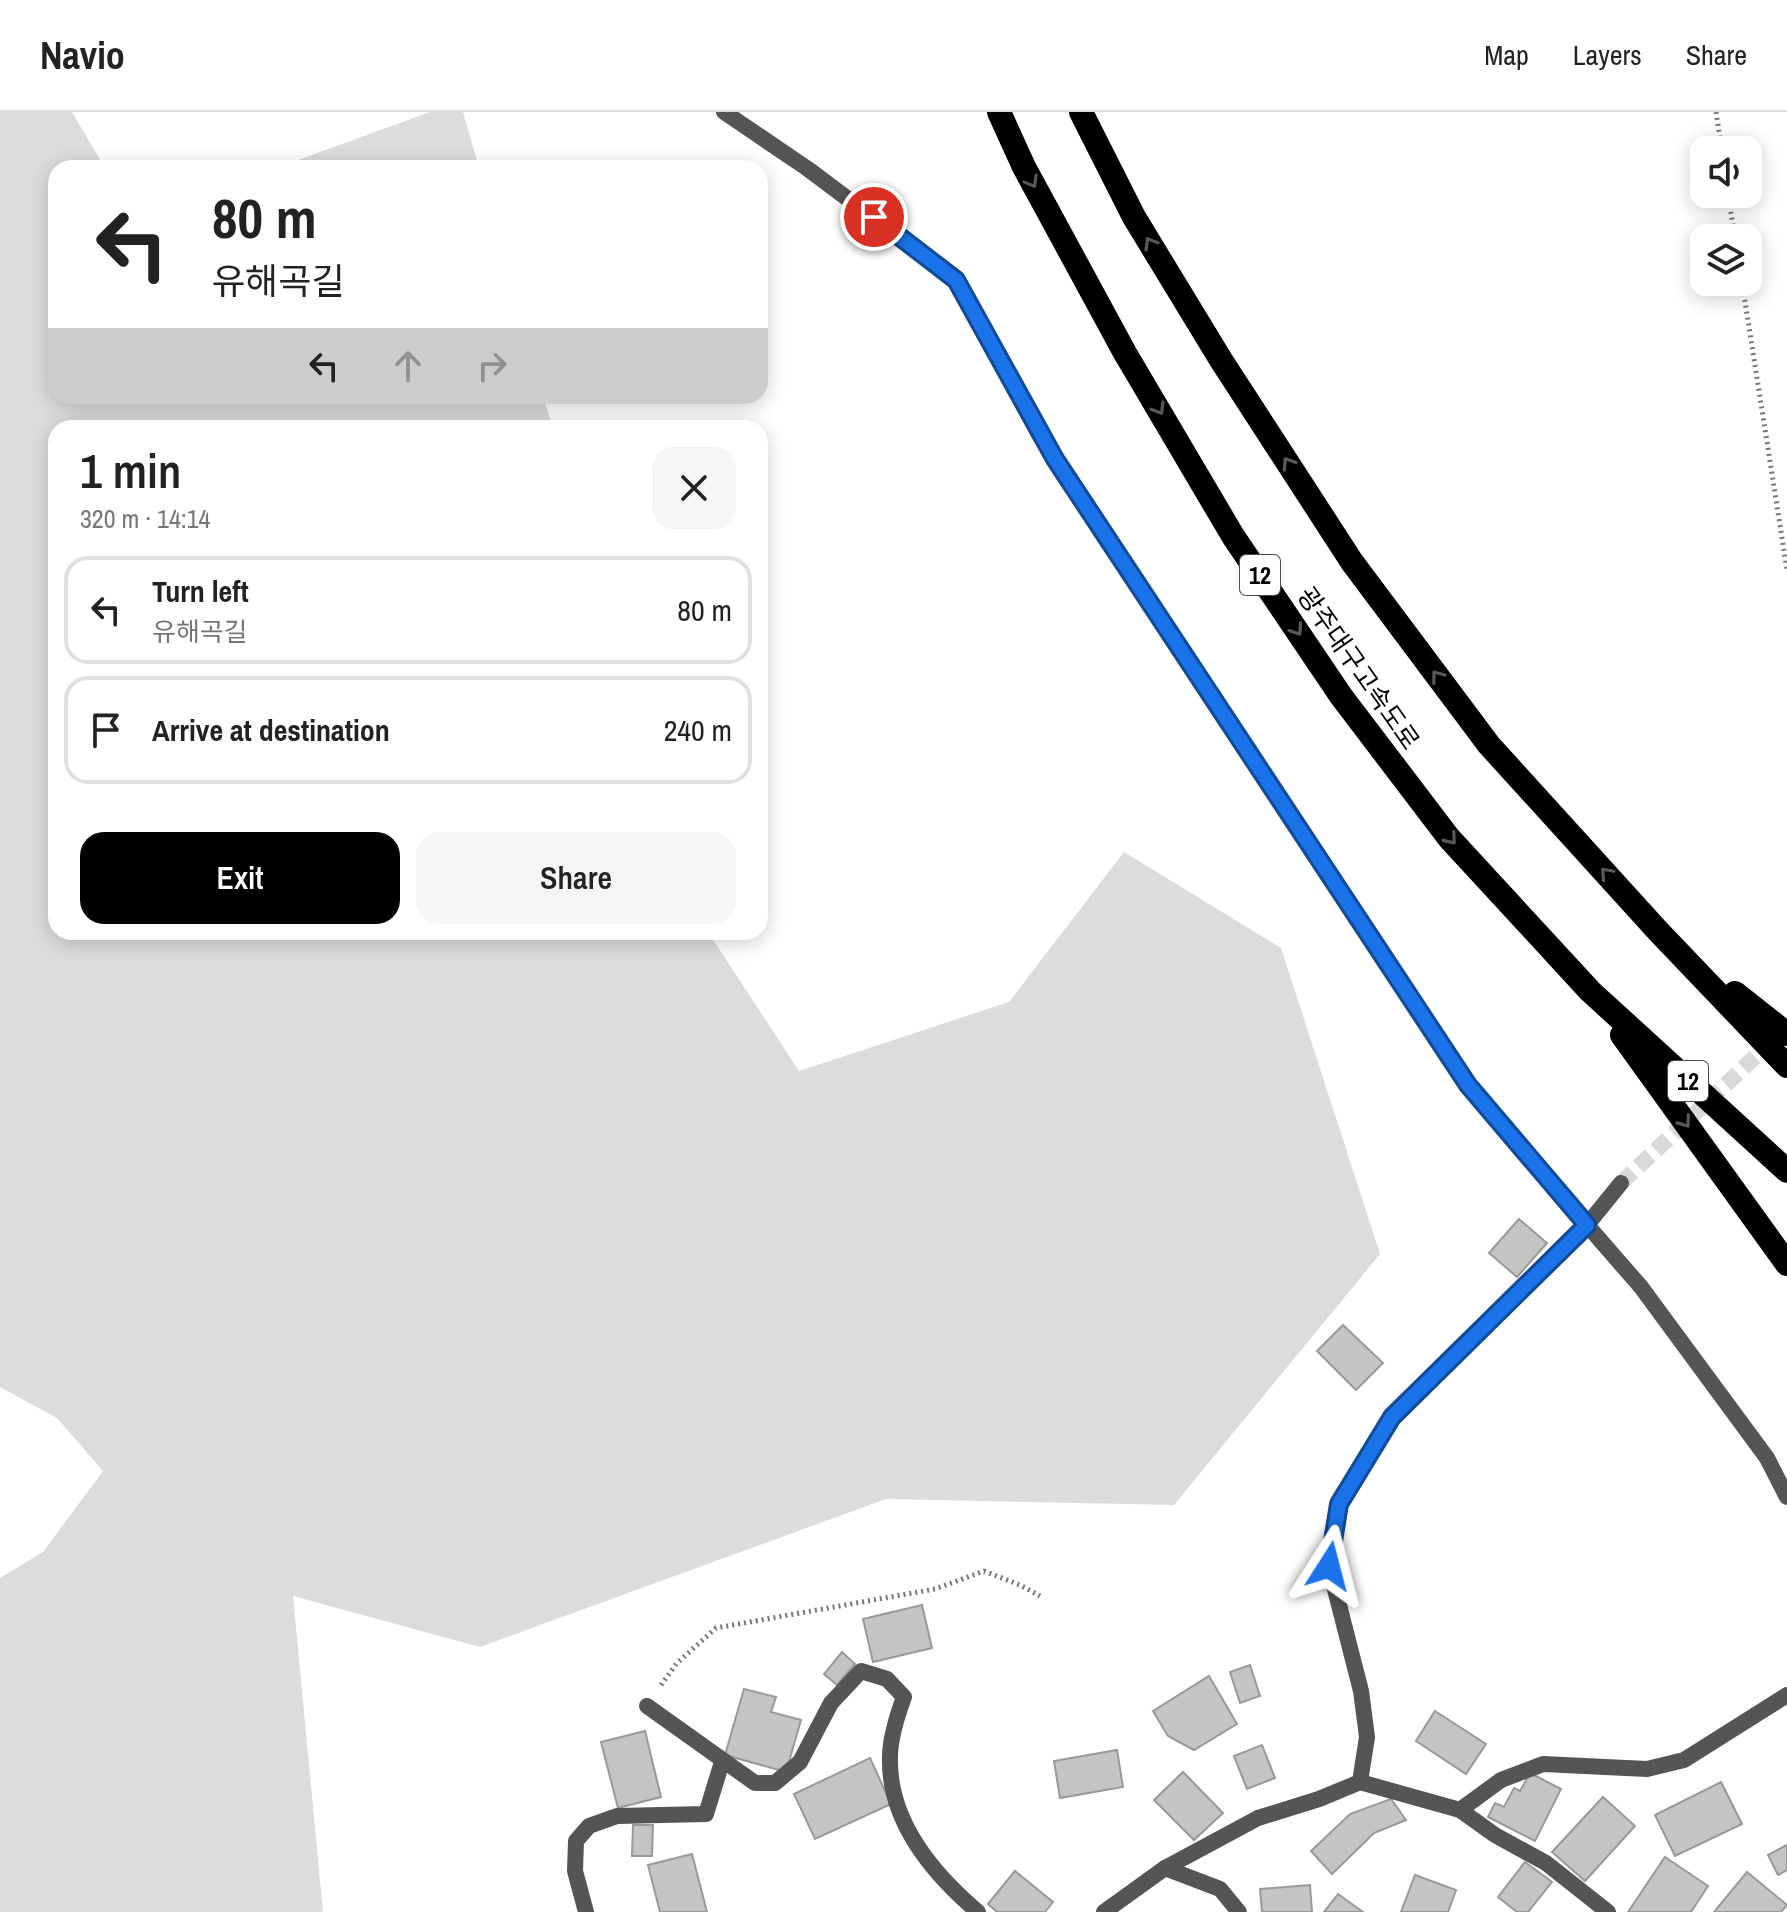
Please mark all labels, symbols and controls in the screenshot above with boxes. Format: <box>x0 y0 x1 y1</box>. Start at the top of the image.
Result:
text: Navio <box>40 30 125 81</box>
text: Map <box>1484 36 1529 74</box>
text: Layers <box>1573 36 1642 74</box>
text: Share <box>1686 36 1747 74</box>
map controls <box>1690 136 1762 296</box>
button: sound <box>1690 136 1762 208</box>
one-way arrow <box>1022 174 1038 188</box>
text: 80 m <box>212 180 317 255</box>
pin <box>840 183 908 251</box>
icon: left <box>80 192 184 296</box>
icon: arrive <box>852 195 896 239</box>
button: layers <box>1690 224 1762 296</box>
one-way arrow <box>1144 237 1159 252</box>
text: 유해곡길 <box>212 257 344 305</box>
icon: left <box>302 344 346 388</box>
icon: ahead <box>386 344 430 388</box>
icon: right <box>470 344 514 388</box>
one-way arrow <box>1149 400 1165 415</box>
text: 1 min <box>80 438 181 503</box>
button: close <box>652 446 736 530</box>
one-way arrow <box>1282 457 1297 472</box>
text: 320 m · 14:14 <box>80 501 210 536</box>
road number: 12 <box>1240 555 1280 595</box>
text: Turn left <box>152 571 249 611</box>
street label: 광주대구고속도로 <box>1290 580 1428 756</box>
icon: left <box>84 588 128 632</box>
text: 80 m <box>677 590 732 630</box>
text: 유해곡길 <box>152 614 248 649</box>
one-way arrow <box>1287 621 1302 635</box>
one-way arrow <box>1433 670 1447 684</box>
icon: arrive <box>84 708 128 752</box>
text: Arrive at destination <box>152 710 390 750</box>
text: 240 m <box>664 710 732 750</box>
one-way arrow <box>1441 830 1456 844</box>
button: Exit <box>80 832 400 924</box>
button: Share <box>416 832 736 924</box>
one-way arrow <box>1601 868 1615 883</box>
road number: 12 <box>1668 1061 1708 1101</box>
one-way arrow <box>1675 1113 1690 1127</box>
position arrow <box>1287 1524 1371 1608</box>

